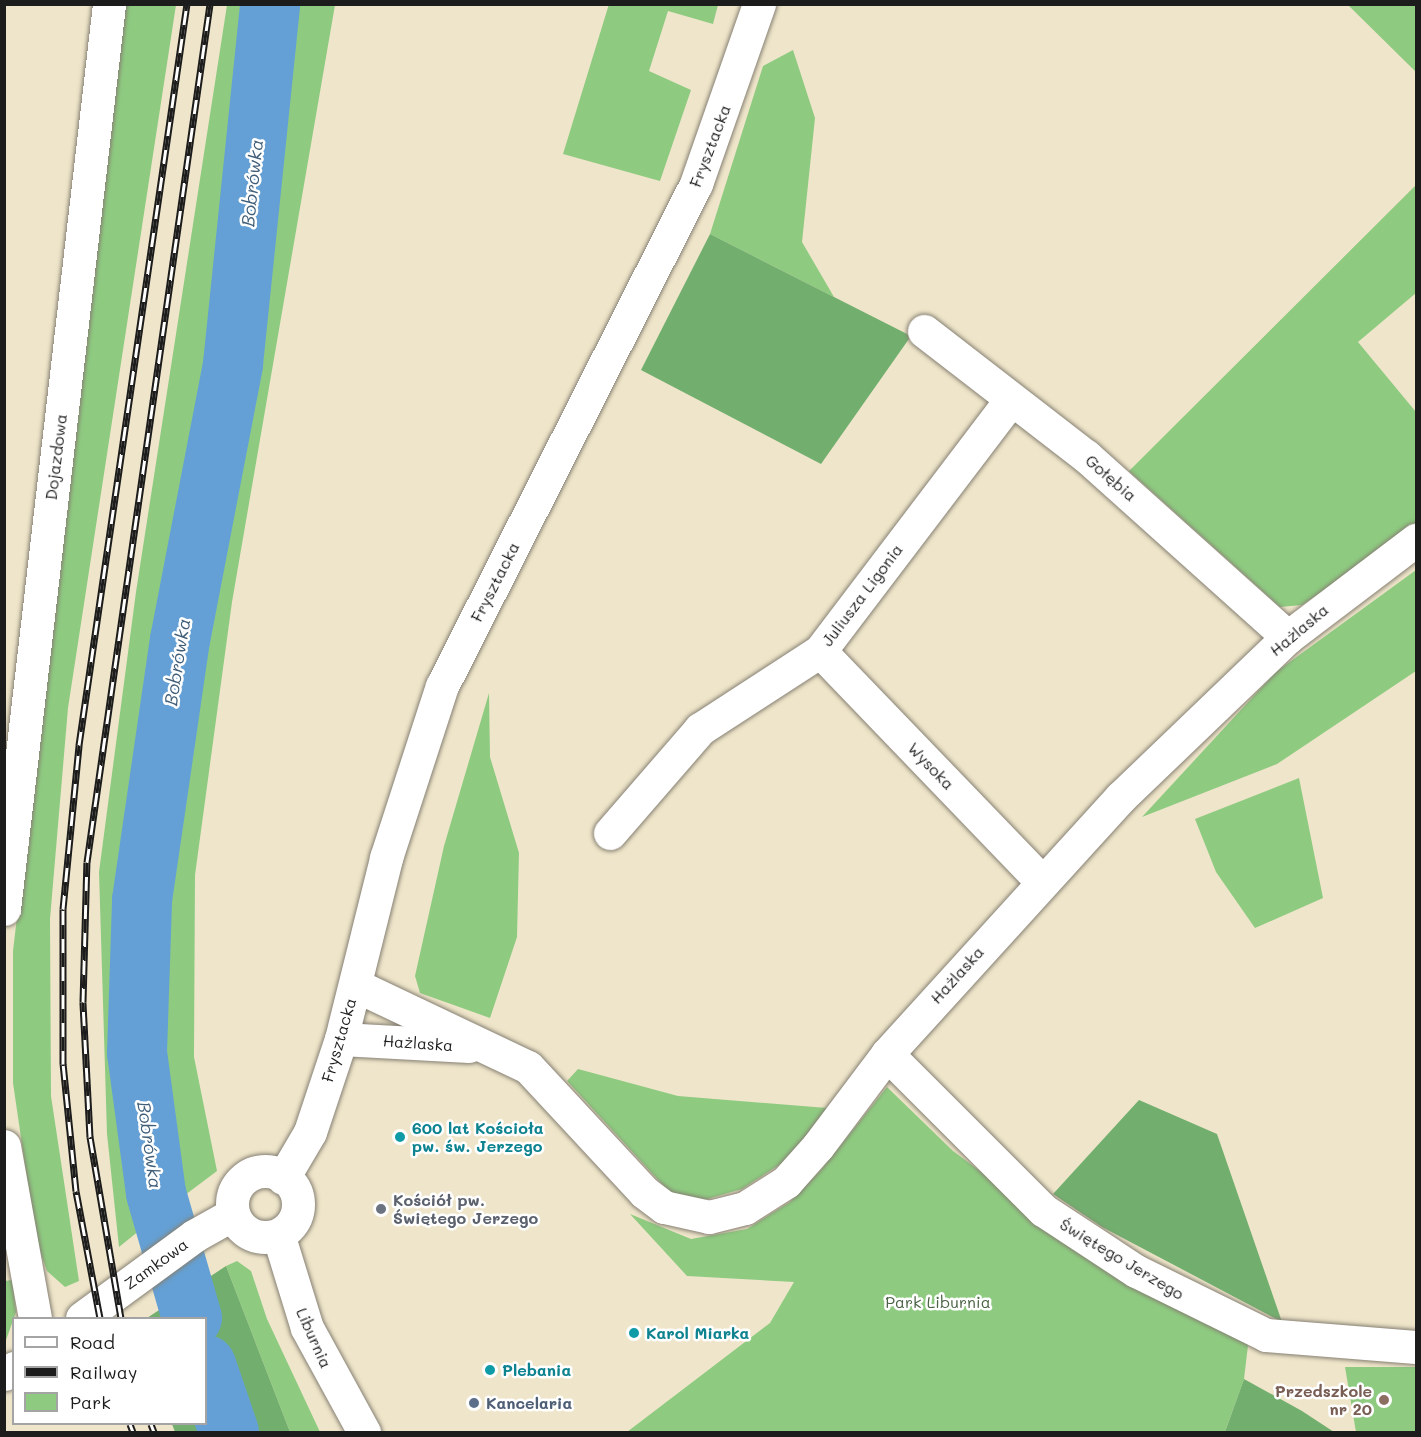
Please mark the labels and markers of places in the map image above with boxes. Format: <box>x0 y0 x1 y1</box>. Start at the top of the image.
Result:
place label: 600 lat Kościoła pw. św. Jerzego <box>412 1118 544 1156</box>
marker: 600 lat Kościoła pw. św. Jerzego <box>393 1130 407 1144</box>
place label: Kościół pw. Świętego Jerzego <box>393 1190 538 1228</box>
marker: Kościół pw. Świętego Jerzego <box>374 1202 388 1216</box>
place label: Karol Miarka <box>646 1323 749 1343</box>
marker: Karol Miarka <box>627 1326 641 1340</box>
place label: Plebania <box>502 1360 571 1380</box>
marker: Plebania <box>483 1363 497 1377</box>
place label: Przedszkole nr 20 <box>1275 1381 1372 1419</box>
place label: Kancelaria <box>486 1393 572 1413</box>
marker: Przedszkole nr 20 <box>1377 1393 1391 1407</box>
marker: Kancelaria <box>467 1396 481 1410</box>

